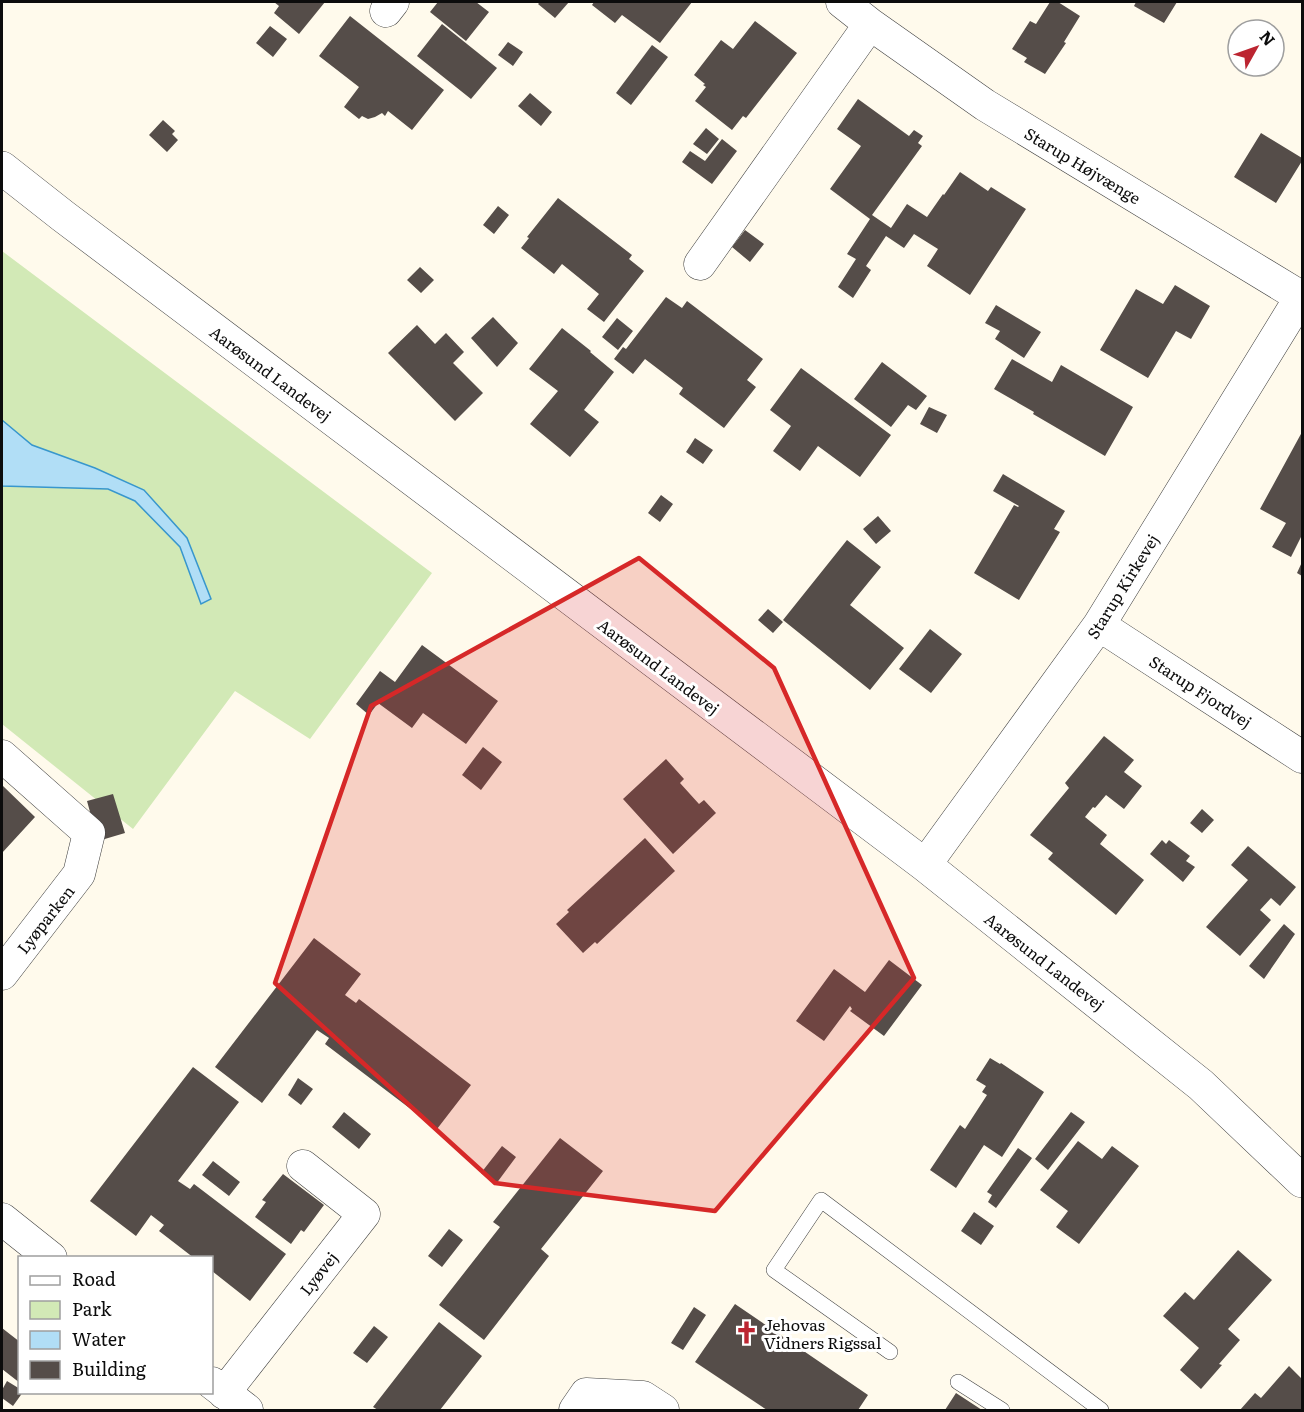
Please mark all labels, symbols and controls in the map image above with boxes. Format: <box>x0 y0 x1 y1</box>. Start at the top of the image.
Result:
north arrow <box>1226 18 1286 78</box>
text: N <box>1255 25 1282 51</box>
street label: Starup Højvænge <box>1020 121 1146 209</box>
street label: Aarøsund Landevej <box>205 319 337 427</box>
street label: Starup Kirkevej <box>1080 529 1164 643</box>
street label: Aarøsund Landevej <box>593 612 725 720</box>
street label: Starup Fjordvej <box>1145 649 1257 733</box>
street label: Lyøparken <box>11 879 80 958</box>
street label: Aarøsund Landevej <box>980 906 1110 1016</box>
street label: Lyøvej <box>293 1246 343 1300</box>
legend <box>18 1256 213 1394</box>
text: Road <box>72 1265 116 1292</box>
text: Park <box>72 1295 113 1322</box>
place label: Jehovas Vidners Rigssal <box>764 1312 881 1354</box>
church icon: Jehovas Vidners Rigssal <box>733 1320 759 1346</box>
text: Water <box>72 1325 126 1352</box>
text: Building <box>72 1355 147 1382</box>

